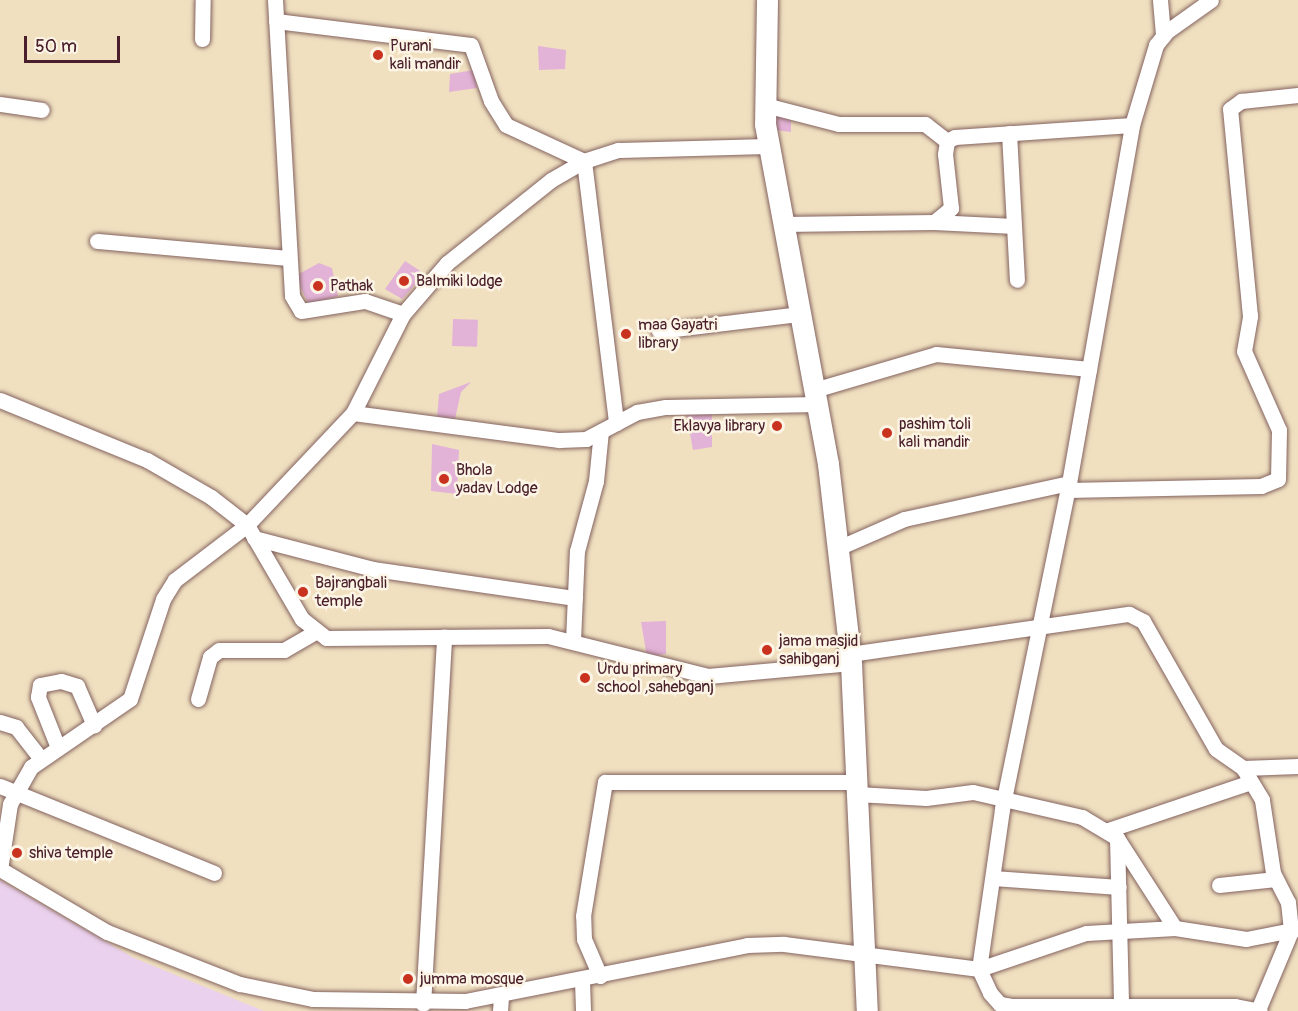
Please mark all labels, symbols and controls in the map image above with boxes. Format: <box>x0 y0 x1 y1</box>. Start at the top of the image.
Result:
scale bar <box>27 24 123 62</box>
text: 50 m <box>35 35 77 58</box>
place label: Purani kali mandir <box>390 36 461 74</box>
marker: Purani kali mandir <box>371 48 385 62</box>
place label: Balmiki lodge <box>416 271 502 291</box>
marker: Balmiki lodge <box>397 274 411 288</box>
place label: Pathak <box>330 276 373 296</box>
marker: Pathak <box>311 279 325 293</box>
place label: maa Gayatri library <box>638 315 717 353</box>
marker: maa Gayatri library <box>619 327 633 341</box>
place label: pashim toli kali mandir <box>899 414 971 452</box>
place label: Eklavya library <box>674 416 765 436</box>
marker: Eklavya library <box>770 419 784 433</box>
marker: pashim toli kali mandir <box>880 426 894 440</box>
place label: Bhola yadav Lodge <box>456 460 538 498</box>
marker: Bhola yadav Lodge <box>437 472 451 486</box>
place label: Bajrangbali temple <box>315 573 387 611</box>
marker: Bajrangbali temple <box>296 585 310 599</box>
place label: jama masjid sahibganj <box>779 631 858 669</box>
marker: jama masjid sahibganj <box>760 643 774 657</box>
place label: Urdu primary school ,sahebganj <box>597 659 714 697</box>
marker: Urdu primary school ,sahebganj <box>578 671 592 685</box>
place label: shiva temple <box>29 843 113 863</box>
marker: shiva temple <box>10 846 24 860</box>
place label: jumma mosque <box>420 969 524 989</box>
marker: jumma mosque <box>401 972 415 986</box>

